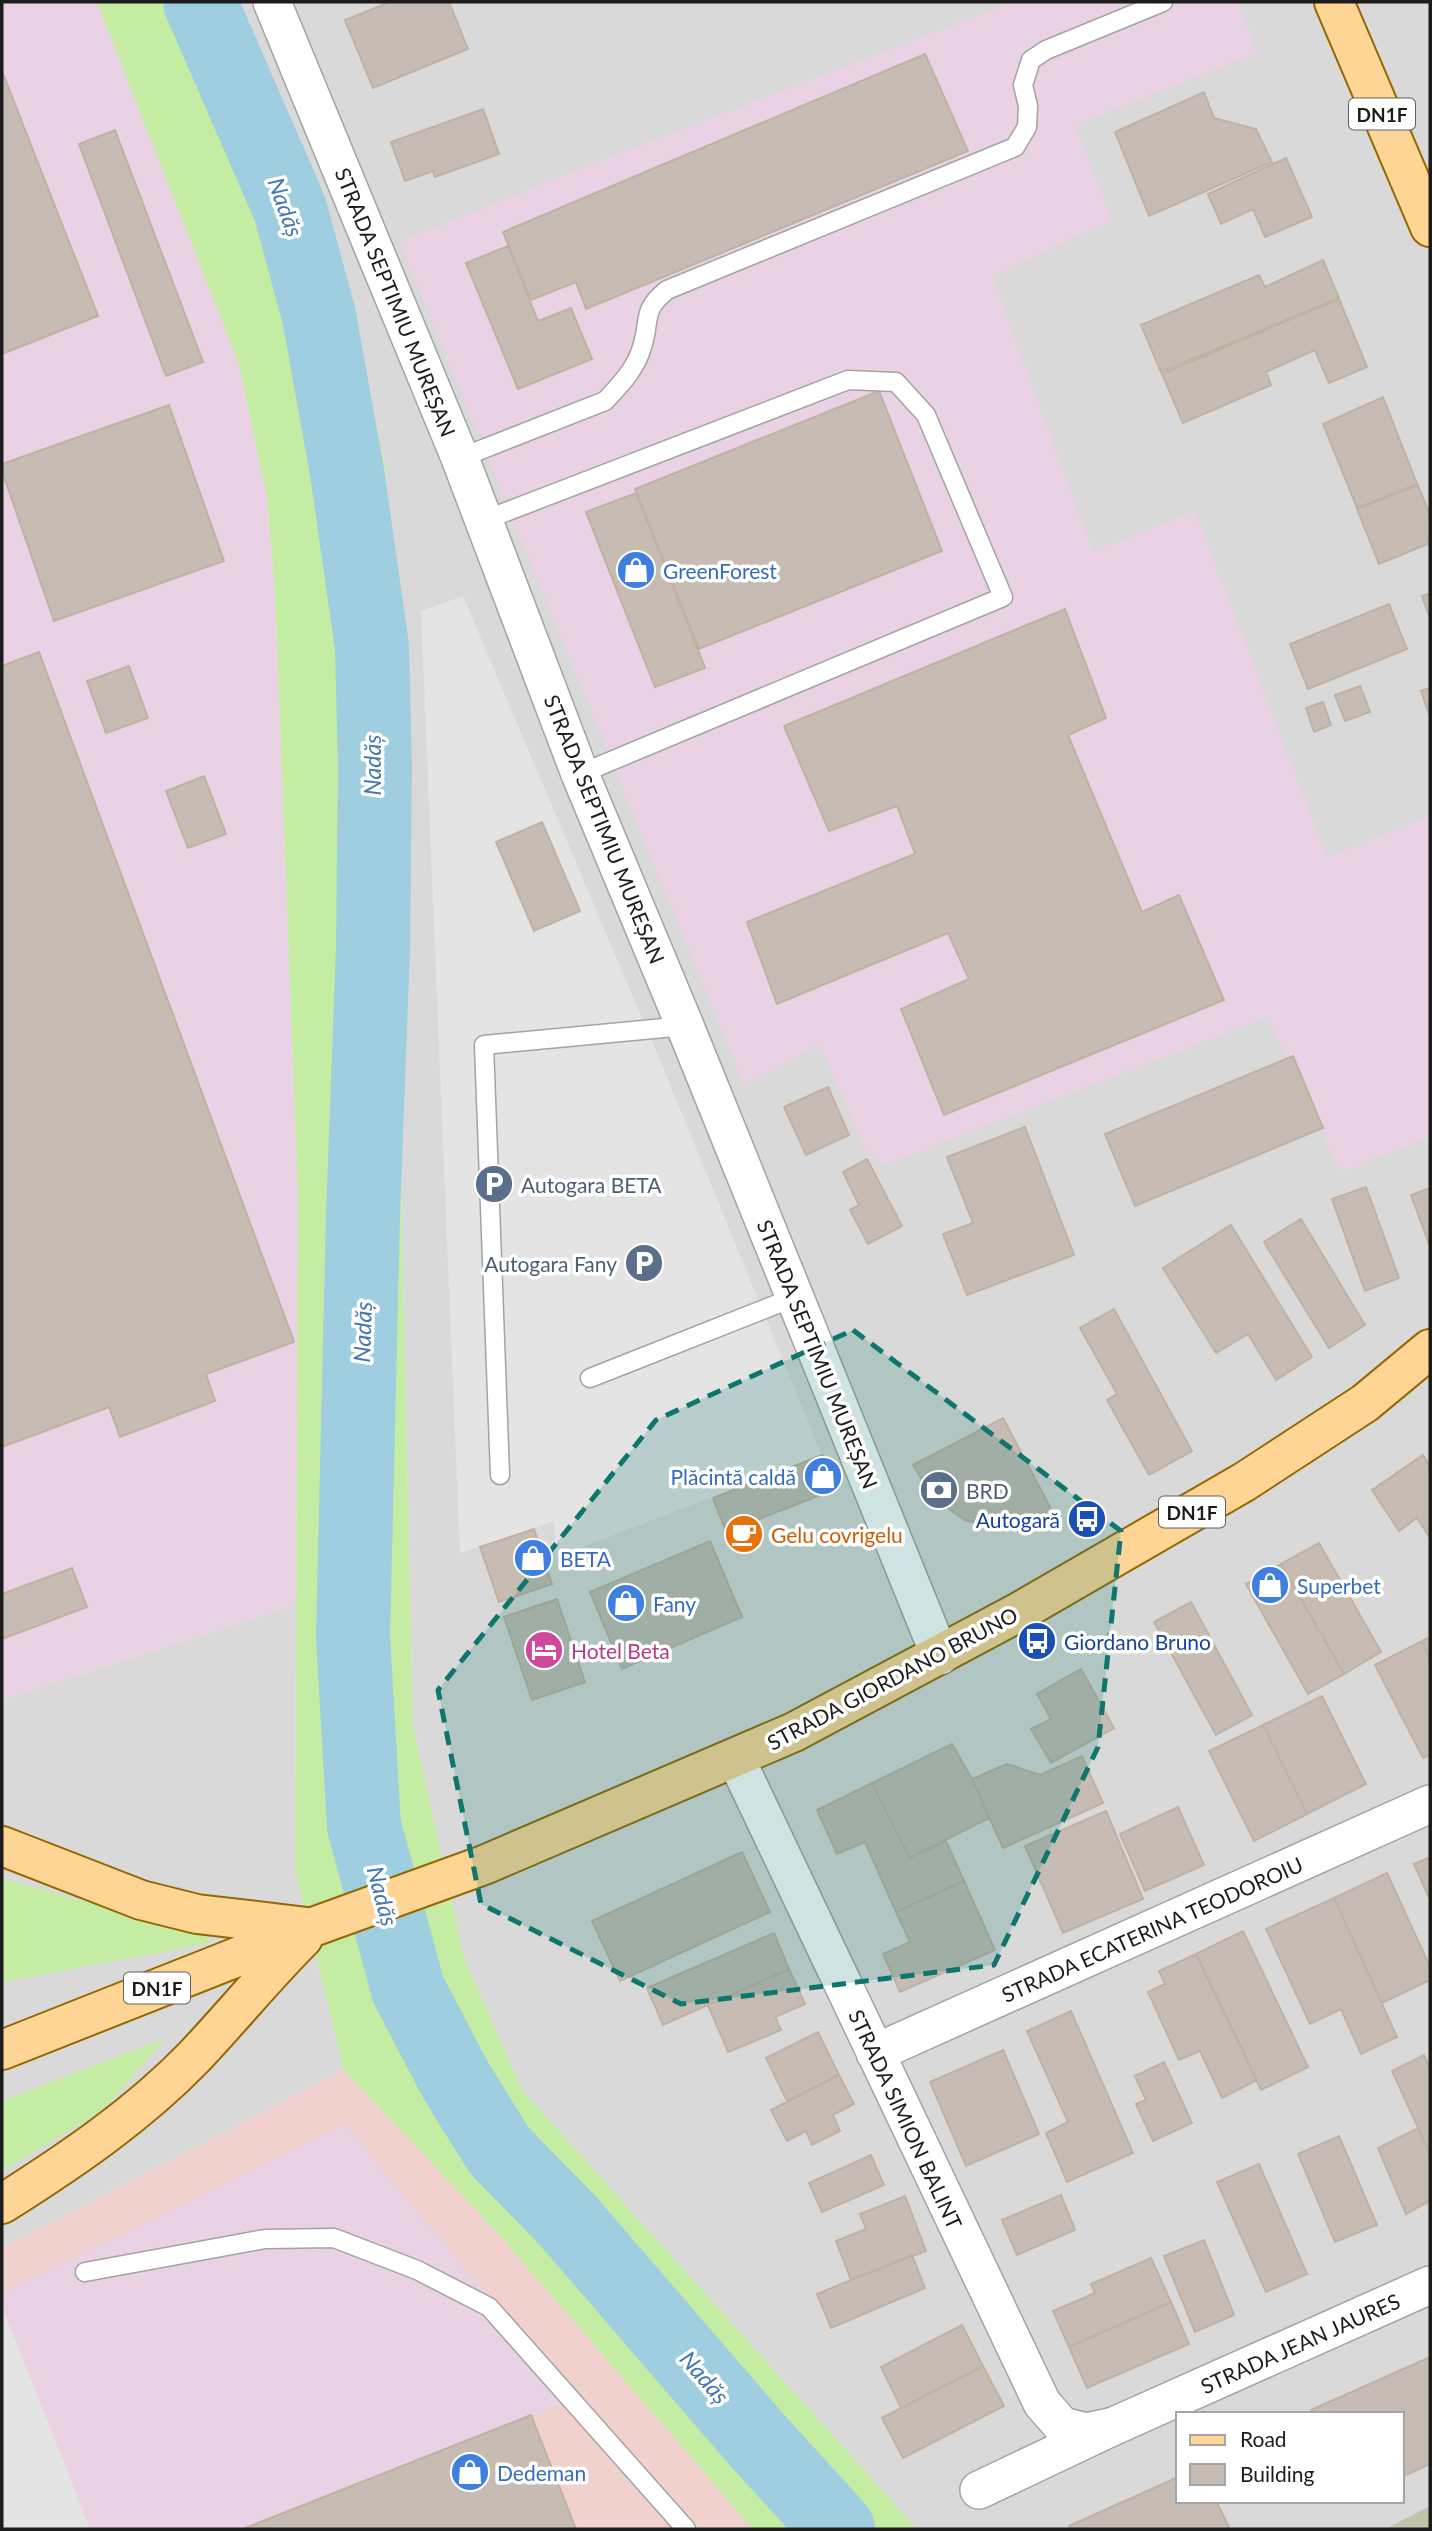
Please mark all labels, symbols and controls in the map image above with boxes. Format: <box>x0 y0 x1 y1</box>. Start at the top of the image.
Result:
road number: DN1F <box>1349 98 1415 130</box>
street label: STRADA SEPTIMIU MUREȘAN <box>330 164 462 440</box>
water label: Nadăș <box>262 174 310 240</box>
shop icon: GreenForest <box>615 549 657 591</box>
place label: GreenForest <box>663 558 777 583</box>
street label: STRADA SEPTIMIU MUREȘAN <box>539 691 671 967</box>
water label: Nadăș <box>358 735 386 795</box>
parking icon: Autogara BETA <box>473 1163 515 1205</box>
place label: Autogara BETA <box>521 1172 662 1197</box>
street label: STRADA SEPTIMIU MUREȘAN <box>752 1216 884 1492</box>
parking icon: Autogara Fany <box>623 1242 665 1284</box>
place label: Autogara Fany <box>484 1251 617 1276</box>
water label: Nadăș <box>347 1301 377 1363</box>
shop icon: Plăcintă caldă <box>802 1455 844 1497</box>
place label: Plăcintă caldă <box>670 1464 796 1489</box>
bank icon: BRD <box>918 1469 960 1511</box>
place label: BRD <box>966 1478 1009 1503</box>
road number: DN1F <box>1159 1496 1225 1528</box>
bus stop icon: Autogară <box>1066 1498 1108 1540</box>
place label: Autogară <box>976 1507 1060 1532</box>
cafe icon: Gelu covrigelu <box>723 1513 765 1555</box>
place label: Gelu covrigelu <box>771 1522 903 1547</box>
shop icon: BETA <box>512 1537 554 1579</box>
place label: BETA <box>560 1546 612 1571</box>
shop icon: Superbet <box>1249 1564 1291 1606</box>
place label: Superbet <box>1297 1573 1381 1598</box>
shop icon: Fany <box>605 1582 647 1624</box>
place label: Fany <box>653 1591 696 1616</box>
street label: STRADA GIORDANO BRUNO <box>763 1601 1021 1755</box>
bus stop icon: Giordano Bruno <box>1016 1620 1058 1662</box>
hotel icon: Hotel Beta <box>523 1629 565 1671</box>
place label: Giordano Bruno <box>1064 1629 1211 1654</box>
place label: Hotel Beta <box>571 1638 670 1663</box>
street label: STRADA ECATERINA TEODOROIU <box>998 1851 1306 2007</box>
water label: Nadăș <box>362 1863 404 1929</box>
road number: DN1F <box>124 1972 190 2004</box>
street label: STRADA SIMION BALINT <box>844 2005 968 2233</box>
street label: STRADA JEAN JAURES <box>1196 2288 1404 2398</box>
water label: Nadăș <box>674 2345 736 2409</box>
legend <box>1176 2412 1404 2503</box>
text: Road <box>1240 2426 1287 2451</box>
shop icon: Dedeman <box>449 2451 491 2493</box>
place label: Dedeman <box>497 2460 586 2485</box>
text: Building <box>1240 2461 1315 2486</box>

